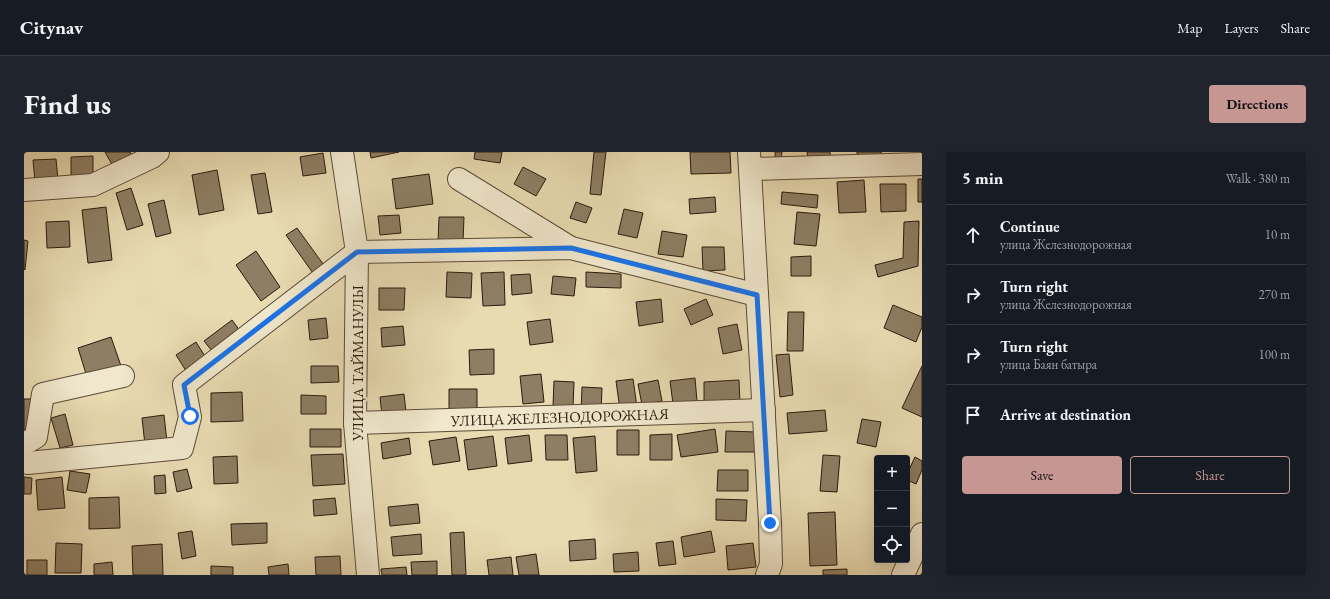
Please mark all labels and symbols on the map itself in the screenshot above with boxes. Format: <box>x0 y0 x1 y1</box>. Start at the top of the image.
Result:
street label: УЛИЦА ТАЙМАНУЛЫ <box>348 285 367 442</box>
street label: УЛИЦА ЖЕЛЕЗНОДОРОЖНАЯ <box>450 404 669 429</box>
route start <box>181 407 199 425</box>
route end <box>761 514 779 532</box>

